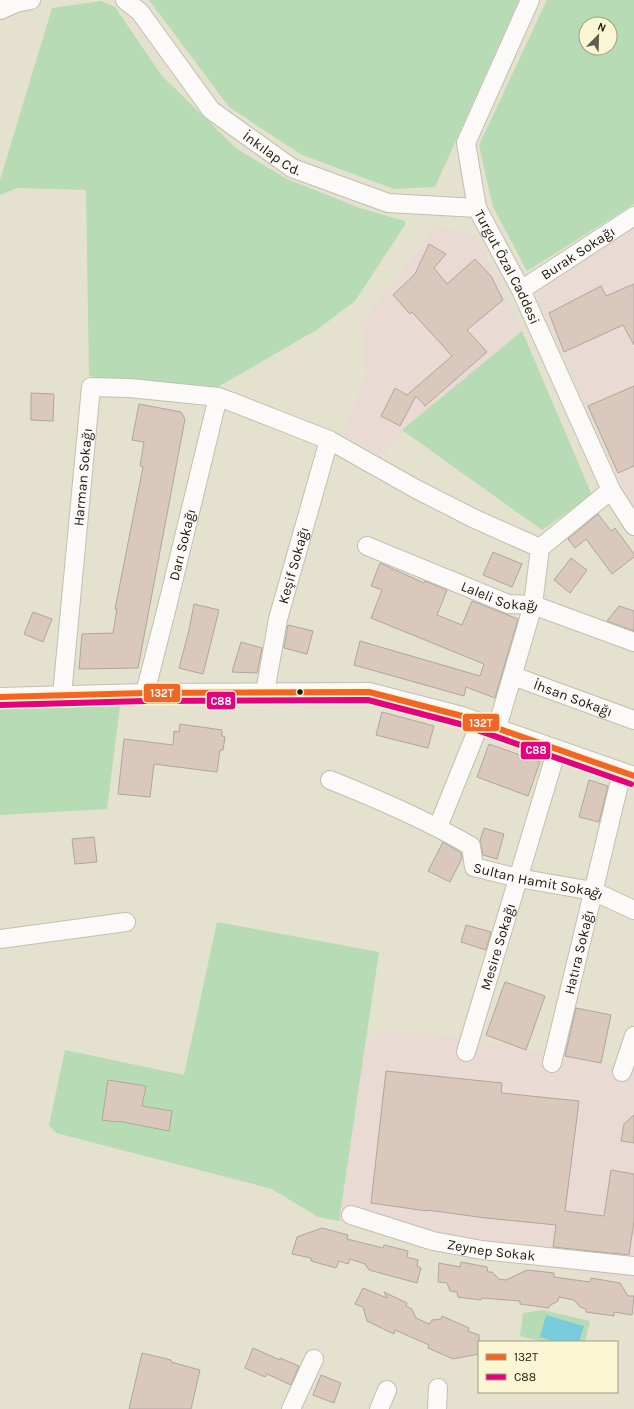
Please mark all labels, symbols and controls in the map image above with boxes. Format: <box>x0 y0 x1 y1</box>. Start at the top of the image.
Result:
north arrow <box>578 16 618 56</box>
text: N <box>596 20 608 35</box>
street label: İnkılap Cd. <box>239 128 303 180</box>
street label: Turgut Özal Caddesi <box>471 207 543 327</box>
street label: Burak Sokağı <box>538 223 618 284</box>
street label: Harman Sokağı <box>70 427 96 527</box>
street label: Darı Sokağı <box>166 507 200 582</box>
street label: Keşif Sokağı <box>275 525 313 606</box>
street label: Laleli Sokağı <box>459 578 541 615</box>
street label: İhsan Sokağı <box>531 676 615 721</box>
line badge: 132T <box>143 683 181 703</box>
text: 132T <box>150 687 174 700</box>
unlabelled marker <box>295 687 305 697</box>
line badge: C88 <box>206 691 236 710</box>
text: C88 <box>210 695 232 708</box>
line badge: 132T <box>462 713 500 732</box>
text: 132T <box>469 717 493 730</box>
line badge: C88 <box>520 741 551 760</box>
text: C88 <box>525 744 547 757</box>
street label: Sultan Hamit Sokağı <box>472 859 606 904</box>
street label: Mesire Sokağı <box>477 901 519 992</box>
street label: Hatıra Sokağı <box>561 908 598 996</box>
street label: Zeynep Sokak <box>446 1236 536 1265</box>
legend <box>478 1341 618 1393</box>
text: 132T <box>514 1350 538 1364</box>
text: C88 <box>514 1370 536 1384</box>

